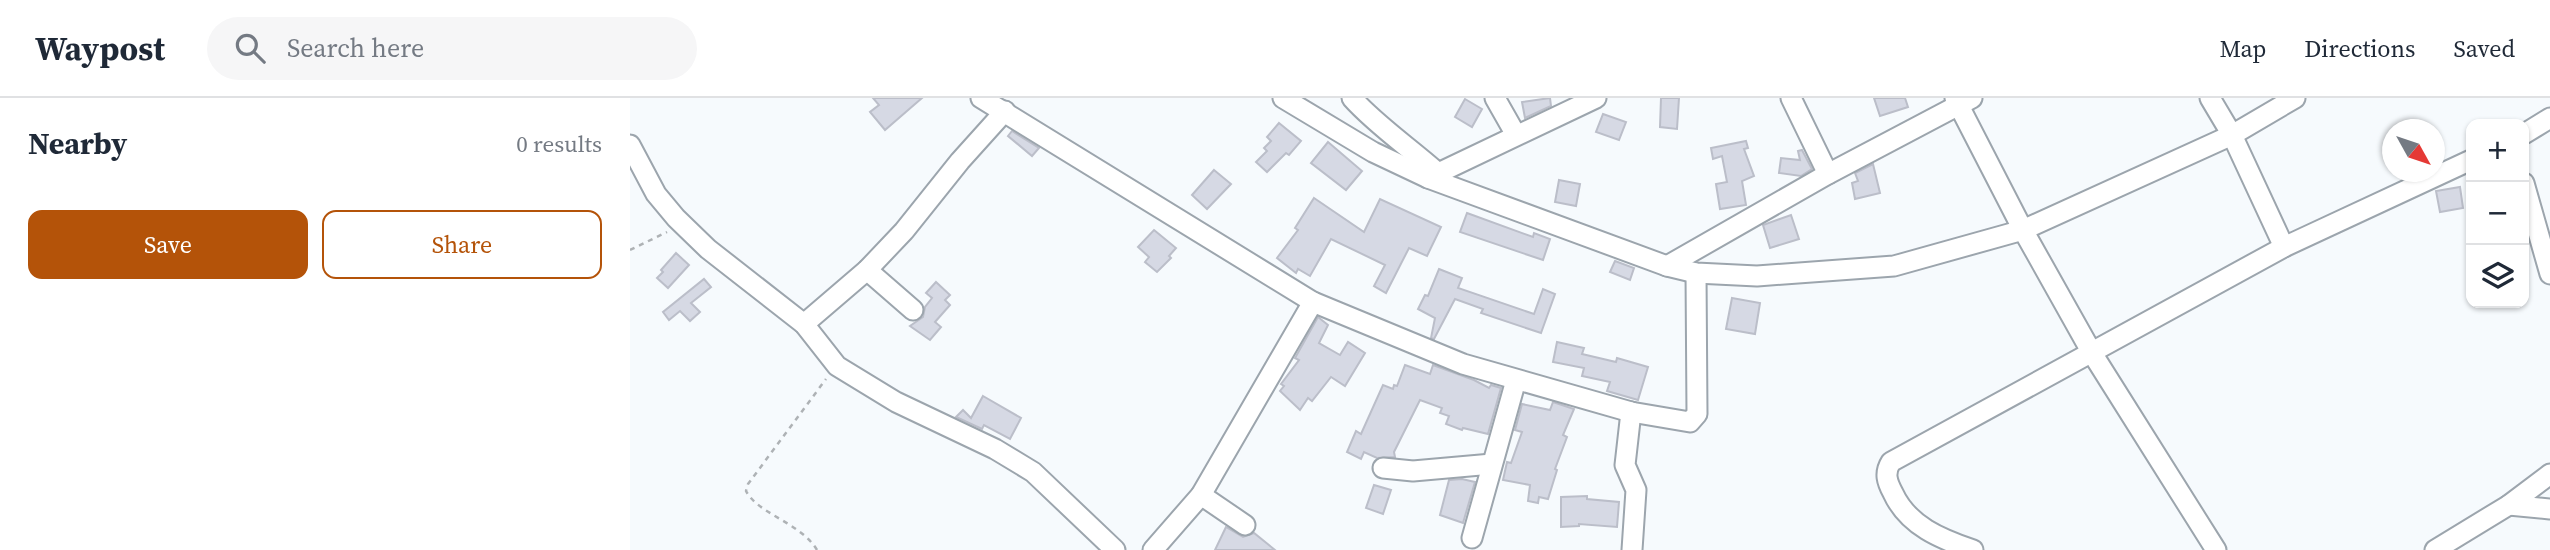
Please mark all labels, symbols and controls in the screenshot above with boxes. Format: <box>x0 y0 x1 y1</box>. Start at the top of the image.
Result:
search box <box>207 17 697 80</box>
text: Waypost <box>35 26 165 71</box>
icon: search <box>231 29 269 67</box>
text: Search here <box>287 30 424 66</box>
text: Map <box>2219 32 2266 65</box>
text: Directions <box>2304 32 2415 65</box>
text: Saved <box>2453 32 2515 65</box>
north arrow <box>2382 119 2445 182</box>
map controls <box>2466 119 2529 308</box>
button: + <box>2466 119 2529 182</box>
text: Nearby <box>28 123 127 164</box>
text: 0 results <box>516 128 602 160</box>
button: − <box>2466 182 2529 245</box>
button: Save <box>28 210 308 279</box>
button: Share <box>322 210 602 279</box>
button: layers <box>2466 245 2529 308</box>

